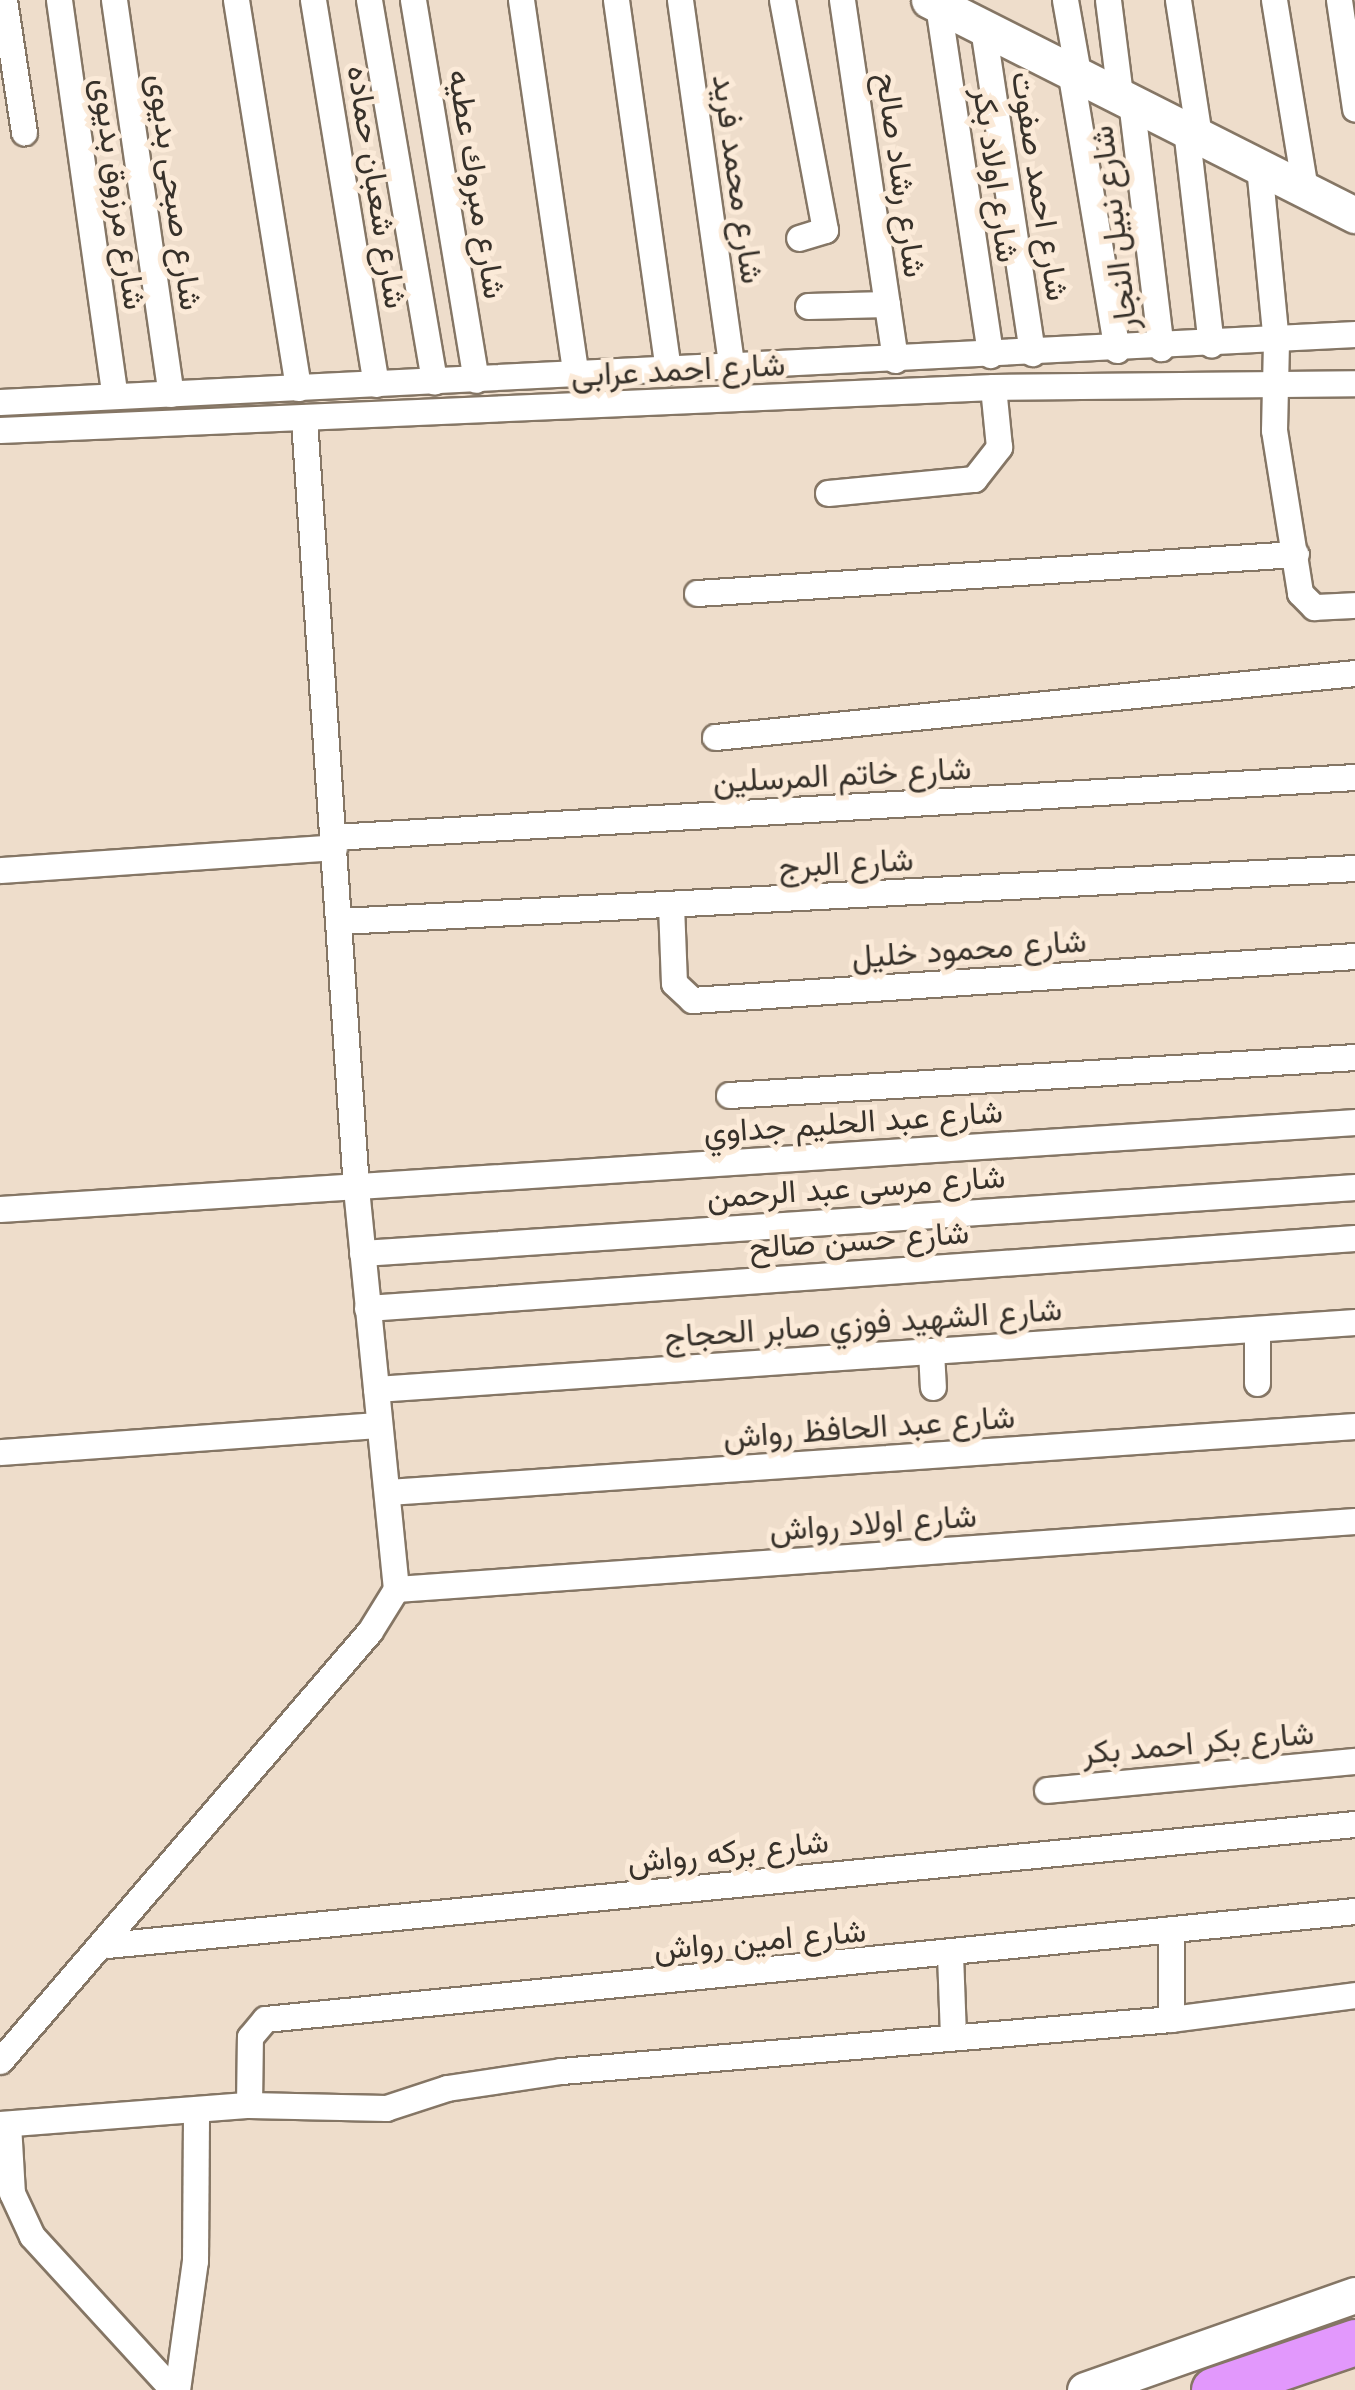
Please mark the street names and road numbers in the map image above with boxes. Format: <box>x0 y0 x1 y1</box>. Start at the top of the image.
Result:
street label: شارع شعبان حماده <box>339 63 415 311</box>
street label: شارع مبروك عطيه <box>440 67 514 301</box>
street label: شارع احمد صفوت <box>1003 68 1077 304</box>
street label: شارع رشاد صالح <box>868 70 934 280</box>
street label: شارع صبحى بديوى <box>139 71 211 313</box>
street label: شارع محمد فريد <box>704 72 772 286</box>
street label: شارع مرزوق بديوى <box>84 76 154 312</box>
street label: شارع اولاد بكر <box>965 85 1027 265</box>
street label: شارع نبيل النجار <box>1082 124 1146 332</box>
street label: شارع احمد عرابى <box>570 345 786 395</box>
street label: شارع خاتم المرسلين <box>712 749 972 801</box>
street label: شارع البرج <box>778 840 914 886</box>
street label: شارع محمود خليل <box>850 922 1088 976</box>
street label: شارع عبد الحليم جداوي <box>702 1092 1004 1152</box>
street label: شارع مرسى عبد الرحمن <box>706 1157 1006 1217</box>
street label: شارع حسن صالح <box>748 1213 970 1267</box>
street label: شارع الشهيد فوزي صابر الحجاج <box>663 1290 1063 1356</box>
street label: شارع عبد الحافظ رواش <box>722 1398 1016 1456</box>
street label: شارع اولاد رواش <box>768 1497 978 1549</box>
street label: شارع بكر احمد بكر <box>1081 1714 1315 1772</box>
street label: شارع بركه رواش <box>625 1822 831 1882</box>
street label: شارع امين رواش <box>652 1912 868 1968</box>

